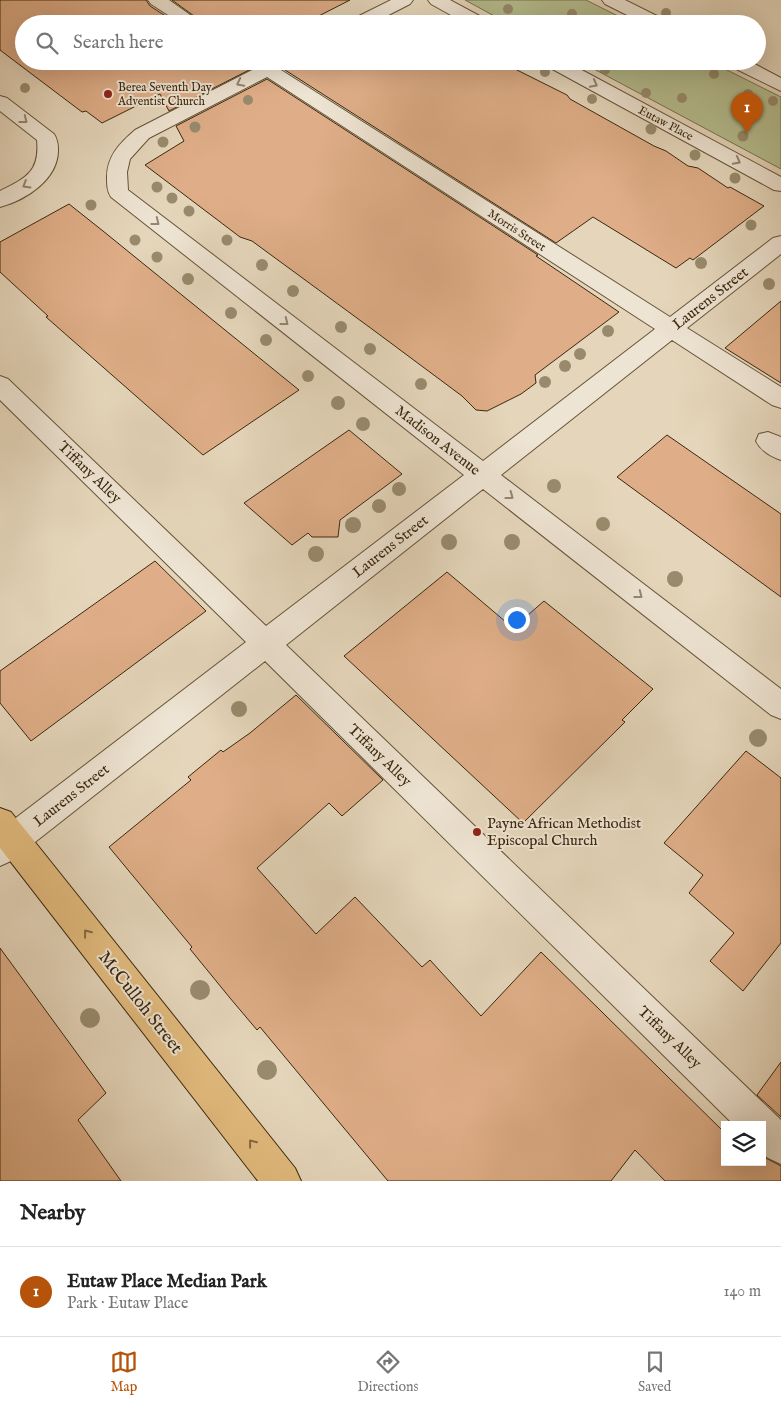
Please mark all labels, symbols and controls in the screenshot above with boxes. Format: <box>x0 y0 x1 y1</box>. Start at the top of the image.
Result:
search box <box>15 15 766 70</box>
icon: search <box>33 29 61 57</box>
text: Search here <box>73 31 164 55</box>
one-way arrow <box>236 77 245 87</box>
one-way arrow <box>588 78 597 88</box>
place label: Berea Seventh Day Adventist Church <box>117 80 212 109</box>
marker: Berea Seventh Day Adventist Church <box>102 88 114 100</box>
pin: 1 <box>731 92 763 133</box>
street label: Eutaw Place <box>636 103 696 144</box>
one-way arrow <box>18 114 28 123</box>
one-way arrow <box>732 155 741 165</box>
one-way arrow <box>23 178 32 188</box>
street label: Morris Street <box>485 206 549 255</box>
one-way arrow <box>150 217 159 225</box>
street label: Laurens Street <box>669 263 752 334</box>
one-way arrow <box>279 316 288 324</box>
street label: Madison Avenue <box>391 401 484 480</box>
street label: Tiffany Alley <box>54 437 126 508</box>
one-way arrow <box>504 490 514 499</box>
street label: Laurens Street <box>349 511 432 582</box>
one-way arrow <box>633 590 642 598</box>
your location <box>504 607 530 633</box>
street label: Tiffany Alley <box>344 720 416 791</box>
street label: Laurens Street <box>30 760 113 831</box>
place label: Payne African Methodist Episcopal Church <box>487 814 641 850</box>
marker: Payne African Methodist Episcopal Church <box>471 826 483 838</box>
one-way arrow <box>84 930 92 939</box>
street label: McCulloh Street <box>92 947 187 1059</box>
street label: Tiffany Alley <box>634 1002 706 1073</box>
map controls <box>721 1121 766 1166</box>
button: layers <box>721 1121 766 1166</box>
one-way arrow <box>250 1140 258 1149</box>
text: Nearby <box>20 1200 85 1227</box>
text: Eutaw Place Median Park <box>67 1270 267 1294</box>
text: 1 <box>33 1282 39 1302</box>
text: 140 m <box>723 1282 761 1302</box>
text: Park · Eutaw Place <box>67 1294 188 1314</box>
tab: Map <box>110 1348 138 1396</box>
tab: Directions <box>357 1348 418 1396</box>
tab: Saved <box>638 1348 671 1396</box>

